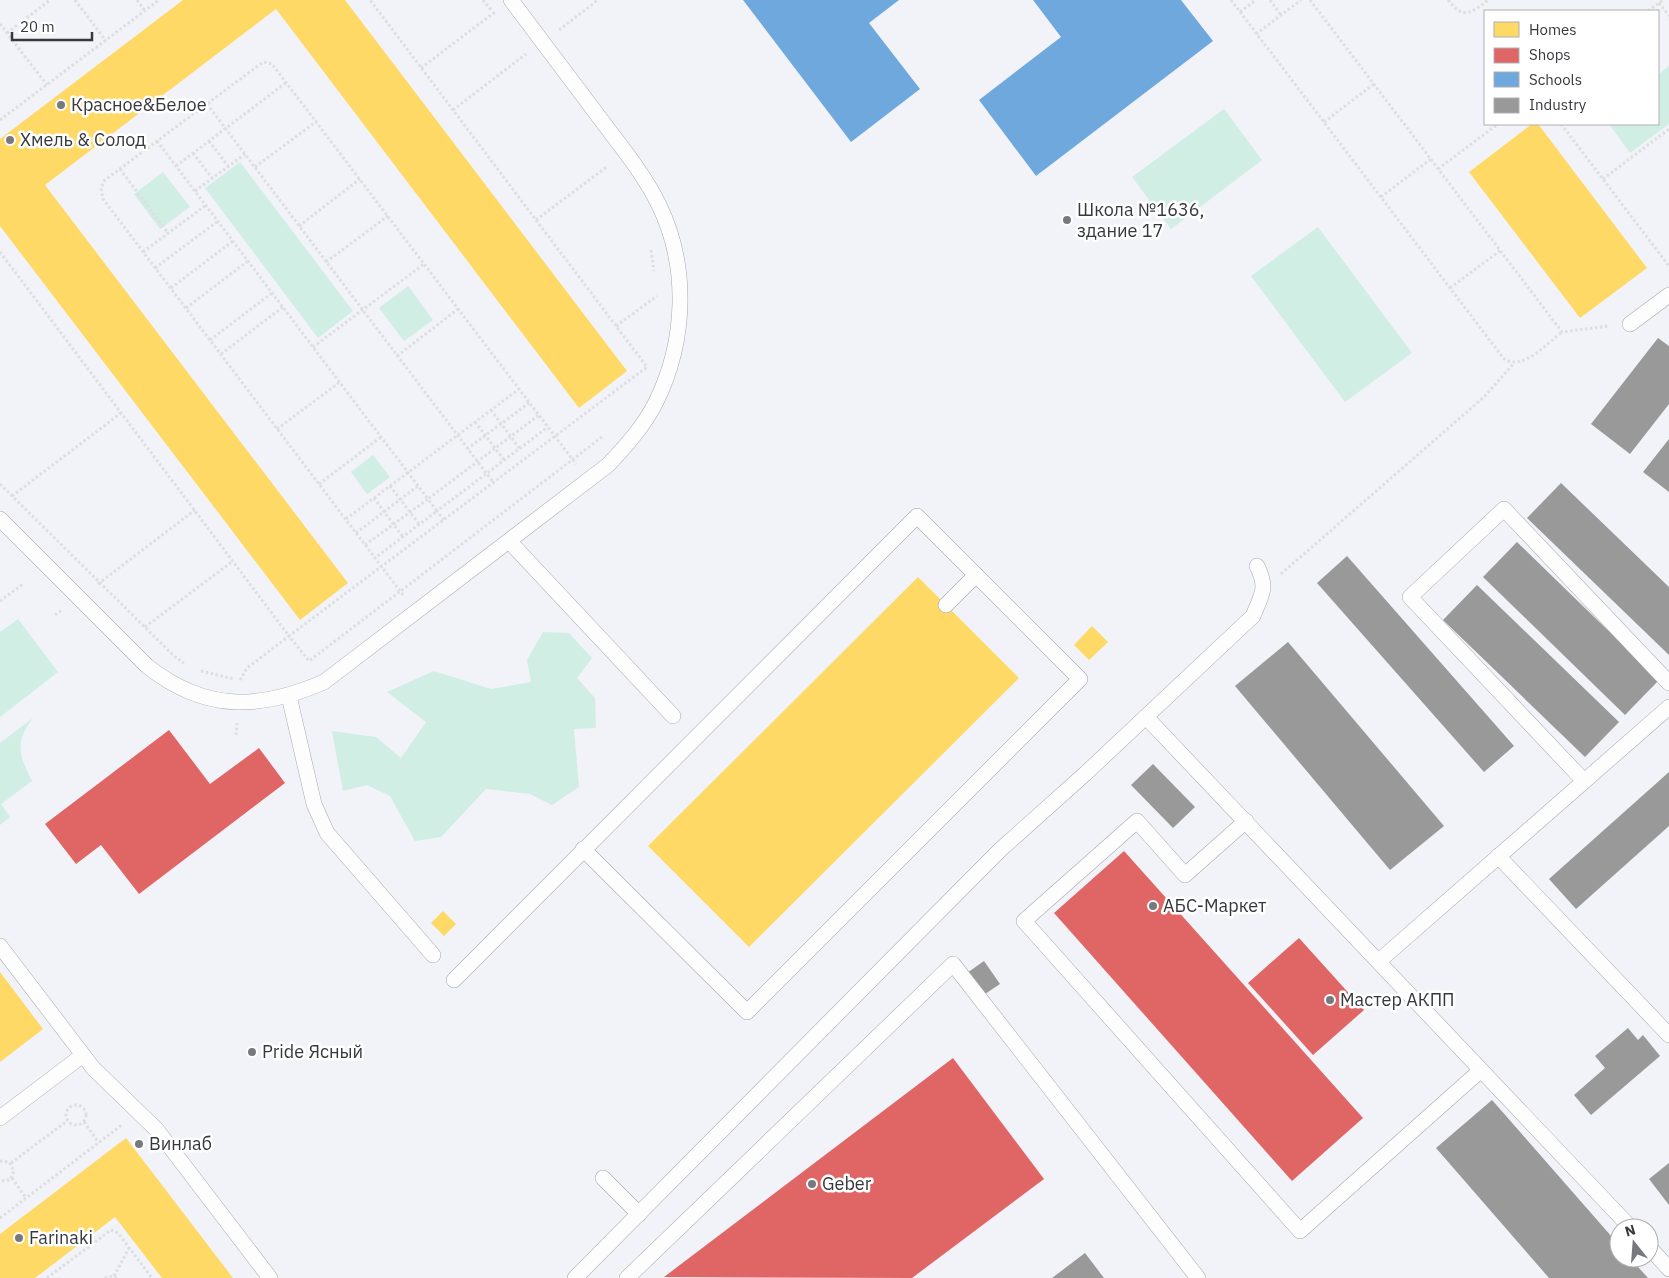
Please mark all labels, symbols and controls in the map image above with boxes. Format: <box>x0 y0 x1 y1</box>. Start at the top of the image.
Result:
scale bar <box>12 10 92 42</box>
legend <box>1484 10 1659 125</box>
text: 20 m <box>20 17 55 36</box>
text: Homes <box>1529 20 1577 39</box>
text: Shops <box>1529 45 1571 64</box>
text: Schools <box>1529 70 1582 89</box>
place label: Красное&Белое <box>71 93 207 116</box>
text: Industry <box>1529 95 1587 114</box>
marker: Красное&Белое <box>55 99 67 111</box>
place label: Хмель & Солод <box>20 128 146 151</box>
marker: Хмель & Солод <box>4 134 16 146</box>
place label: Школа №1636, здание 17 <box>1077 198 1204 242</box>
marker: Школа №1636, здание 17 <box>1061 214 1073 226</box>
place label: АБС-Маркет <box>1163 894 1267 917</box>
marker: АБС-Маркет <box>1147 900 1159 912</box>
place label: Мастер АКПП <box>1340 988 1455 1011</box>
marker: Мастер АКПП <box>1324 994 1336 1006</box>
place label: Pride Ясный <box>262 1040 363 1063</box>
marker: Pride Ясный <box>246 1046 258 1058</box>
place label: Винлаб <box>149 1132 212 1155</box>
marker: Винлаб <box>133 1138 145 1150</box>
place label: Geber <box>822 1172 872 1195</box>
marker: Geber <box>806 1178 818 1190</box>
north arrow <box>1609 1218 1659 1268</box>
text: N <box>1623 1220 1638 1241</box>
place label: Farinaki <box>29 1226 93 1249</box>
marker: Farinaki <box>13 1232 25 1244</box>

